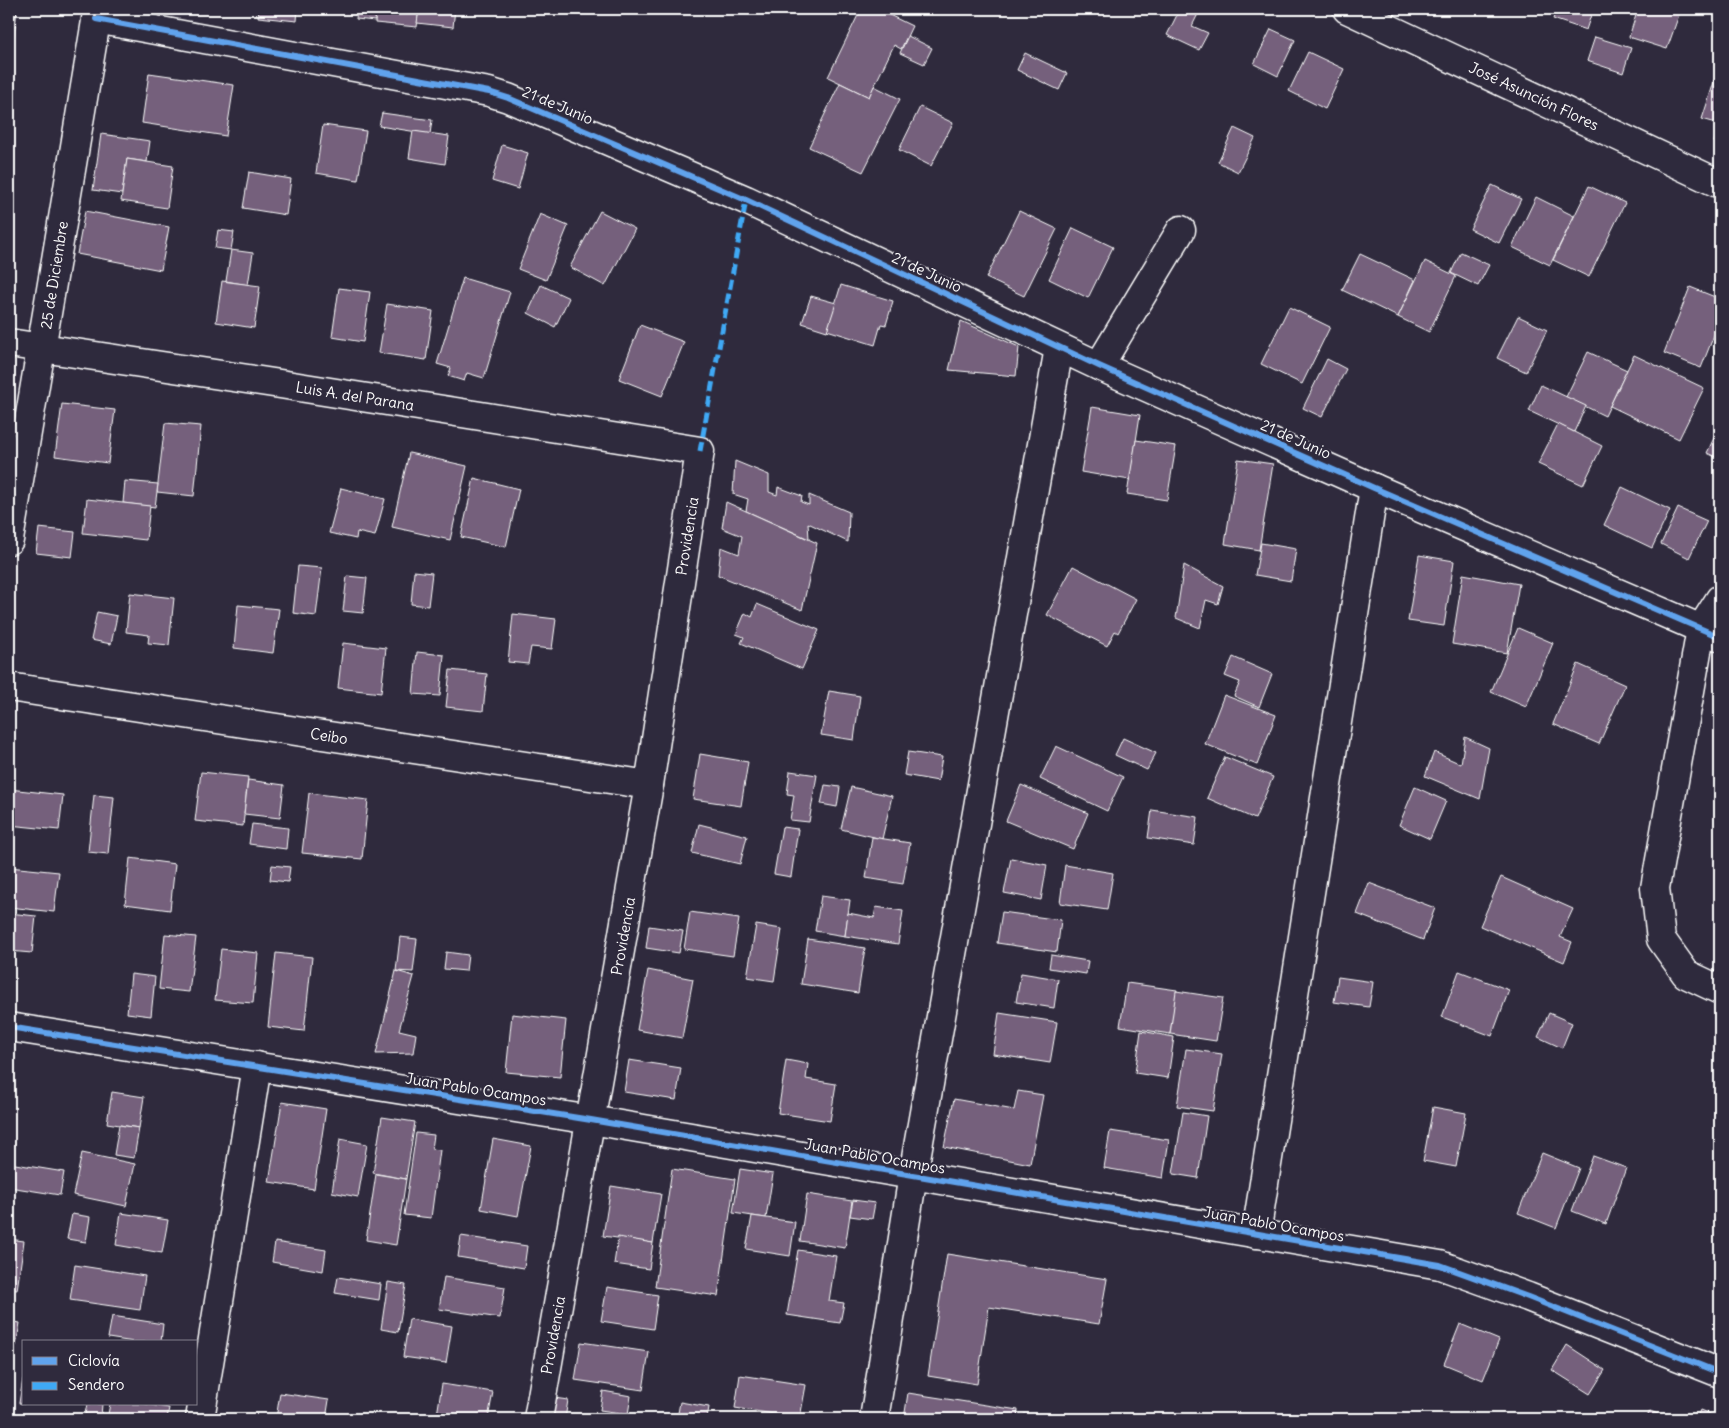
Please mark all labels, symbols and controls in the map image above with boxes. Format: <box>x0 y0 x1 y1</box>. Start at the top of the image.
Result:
street label: José Asunción Flores <box>1466 58 1602 134</box>
street label: 21 de Junio <box>520 82 596 128</box>
street label: 25 de Diciembre <box>36 220 72 330</box>
street label: 21 de Junio <box>889 248 965 296</box>
street label: Luis A. del Parana <box>294 377 416 415</box>
street label: 21 de Junio <box>1258 415 1334 463</box>
street label: Providencia <box>671 495 703 577</box>
street label: Ceibo <box>309 724 349 748</box>
street label: Providencia <box>607 895 639 977</box>
street label: Juan Pablo Ocampos <box>404 1068 548 1110</box>
street label: Juan Pablo Ocampos <box>803 1134 947 1178</box>
street label: Juan Pablo Ocampos <box>1202 1202 1346 1246</box>
street label: Providencia <box>537 1294 569 1376</box>
legend <box>22 1340 198 1406</box>
text: Ciclovía <box>68 1351 120 1370</box>
text: Sendero <box>68 1375 124 1394</box>

